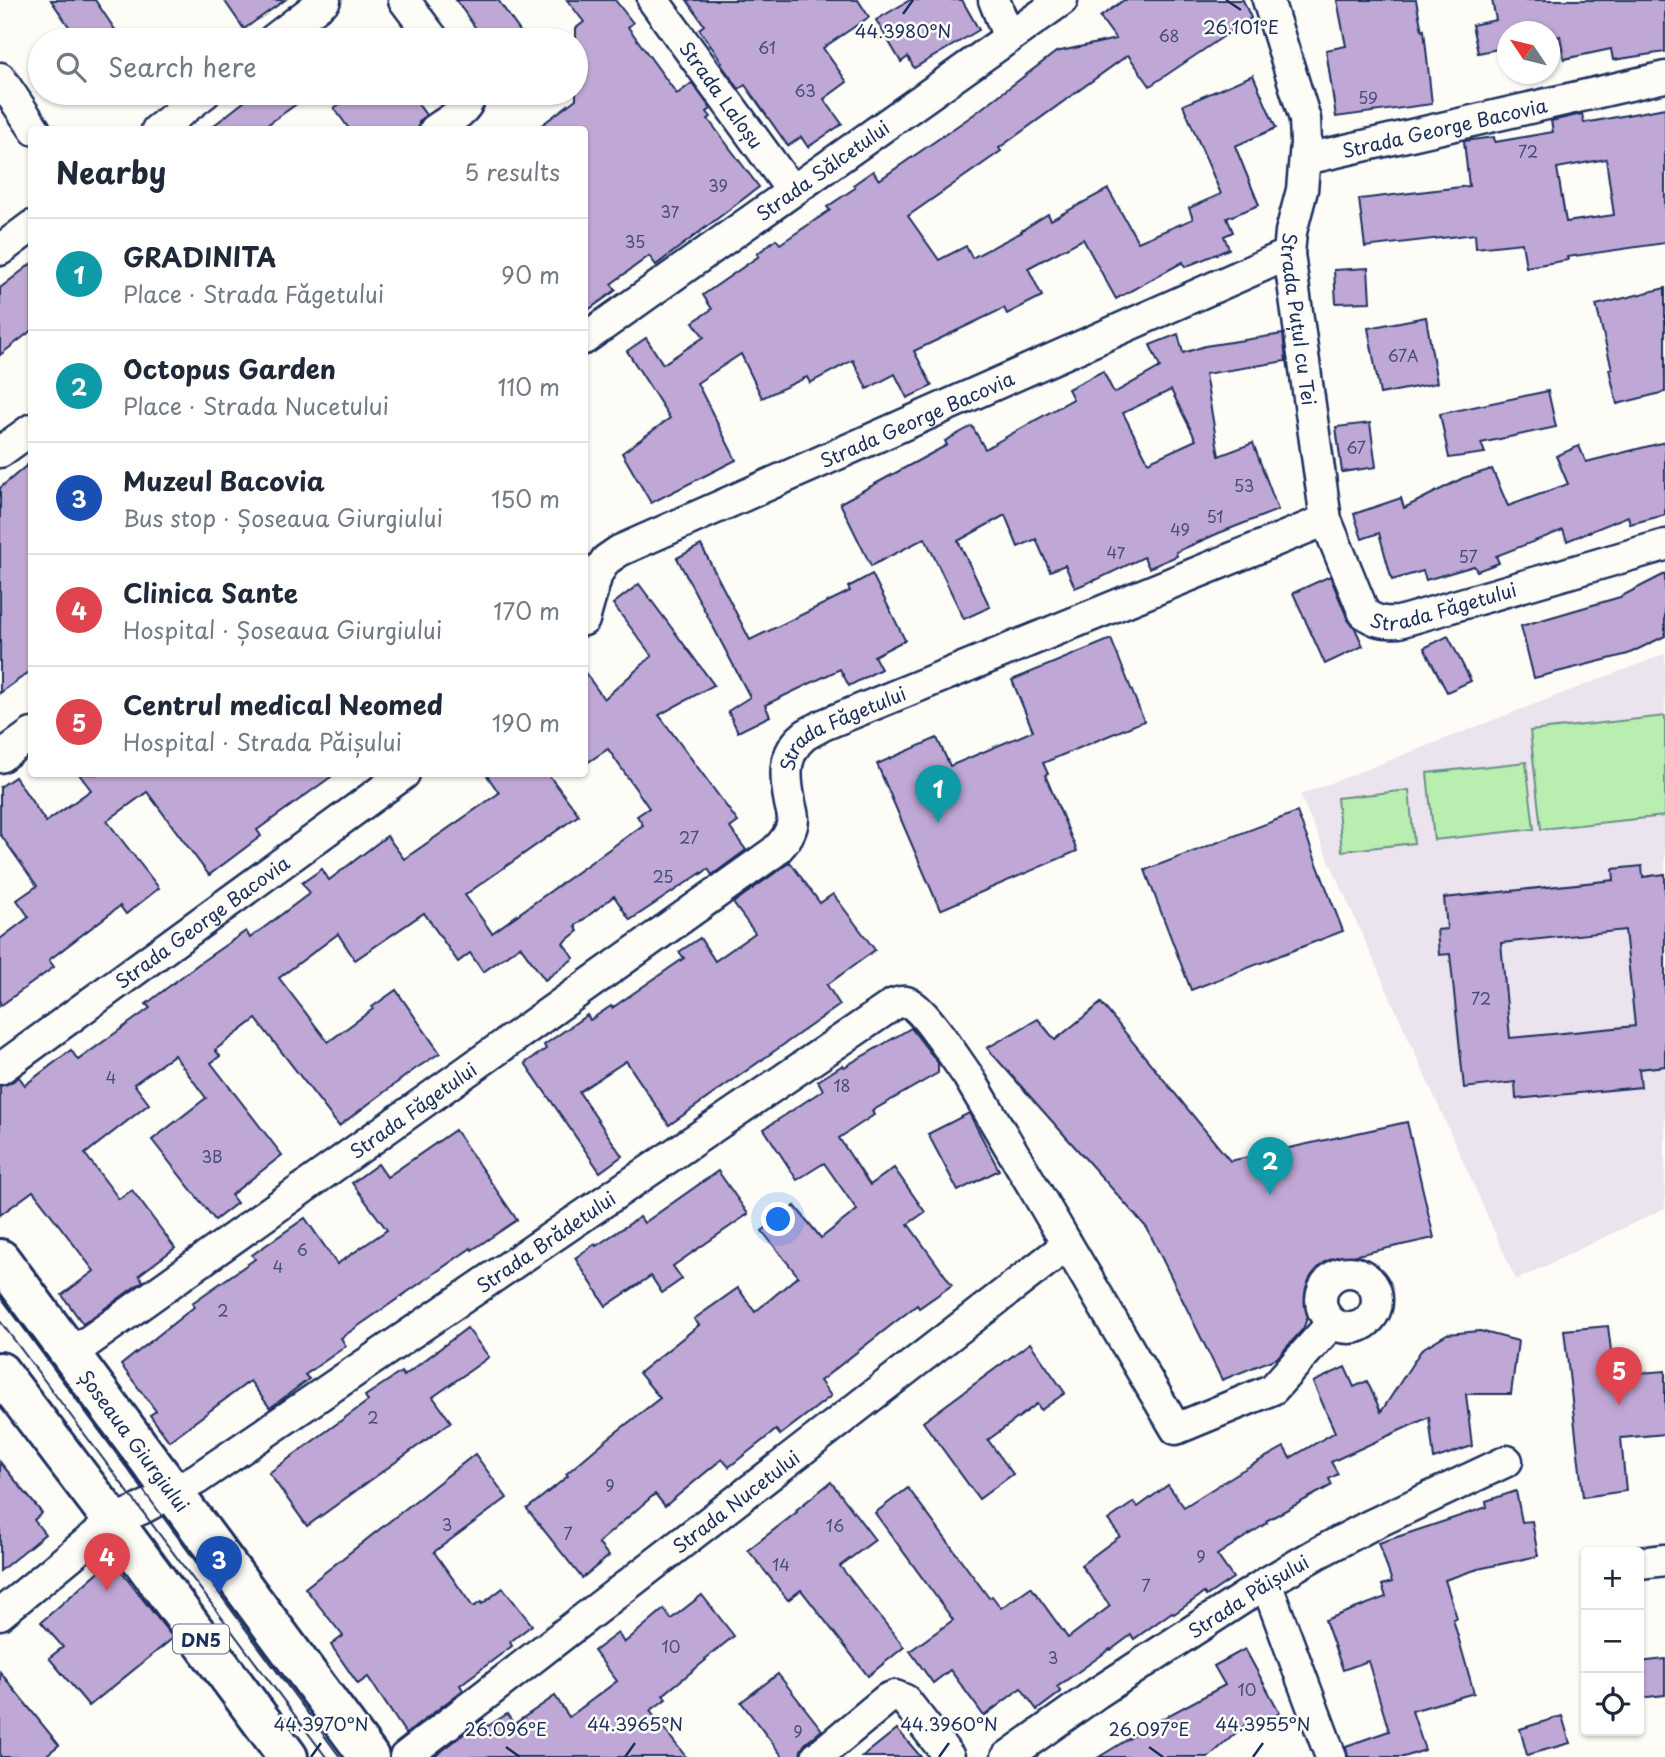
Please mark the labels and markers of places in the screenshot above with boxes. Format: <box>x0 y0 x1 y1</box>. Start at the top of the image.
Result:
pin: 1 <box>915 765 961 823</box>
pin: 2 <box>1247 1137 1293 1195</box>
pin: 5 <box>1596 1347 1642 1405</box>
pin: 4 <box>84 1533 130 1591</box>
pin: 3 <box>196 1536 242 1594</box>

